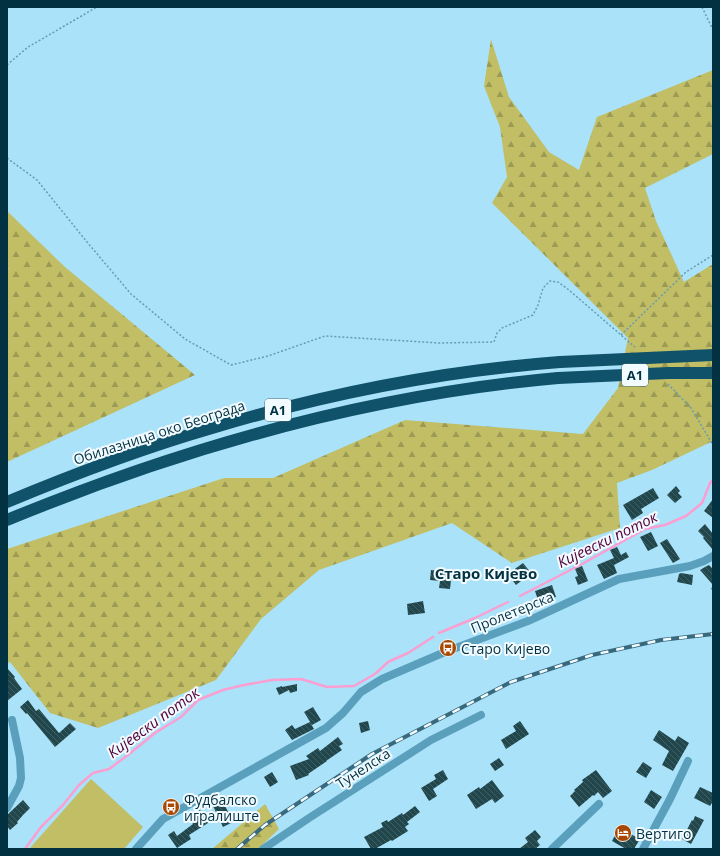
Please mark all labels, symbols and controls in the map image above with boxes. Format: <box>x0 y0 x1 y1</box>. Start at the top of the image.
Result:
road number: A1 <box>622 364 648 386</box>
street label: Обилазница око Београда <box>71 395 247 469</box>
road number: A1 <box>265 399 291 421</box>
water label: Кијевски поток <box>554 506 661 572</box>
district label: Старо Кијево <box>435 563 537 583</box>
street label: Пролетерска <box>468 587 556 637</box>
bus stop icon: Старо Кијево <box>438 638 458 658</box>
place label: Старо Кијево <box>461 639 550 658</box>
water label: Кијевски поток <box>103 681 203 762</box>
street label: Тунелска <box>332 743 394 793</box>
place label: Фудбалско игралиште <box>184 790 259 825</box>
bus stop icon: Фудбалско игралиште <box>161 797 181 817</box>
hotel icon: Вертиго <box>613 823 633 843</box>
place label: Вертиго <box>636 824 691 843</box>

